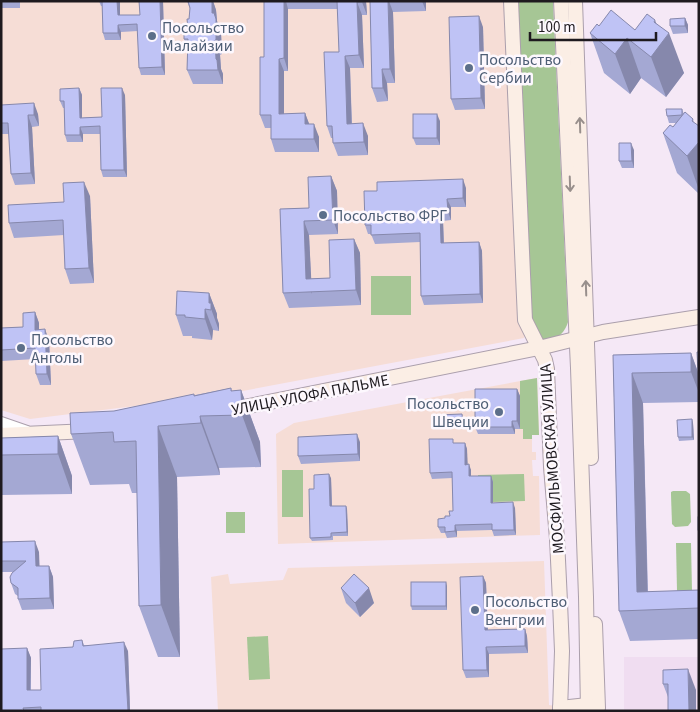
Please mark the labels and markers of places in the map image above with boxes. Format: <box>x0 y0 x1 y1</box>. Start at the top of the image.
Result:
place label: Посольство Малайзии <box>162 17 244 57</box>
marker: Посольство Малайзии <box>146 30 158 42</box>
place label: Посольство Сербии <box>479 49 561 89</box>
marker: Посольство Сербии <box>463 62 475 74</box>
place label: Посольство ФРГ <box>333 205 447 227</box>
marker: Посольство ФРГ <box>317 209 329 221</box>
place label: Посольство Анголы <box>31 329 113 369</box>
marker: Посольство Анголы <box>15 342 27 354</box>
place label: Посольство Швеции <box>407 393 489 433</box>
marker: Посольство Швеции <box>493 406 505 418</box>
place label: Посольство Венгрии <box>485 591 567 631</box>
marker: Посольство Венгрии <box>469 604 481 616</box>

